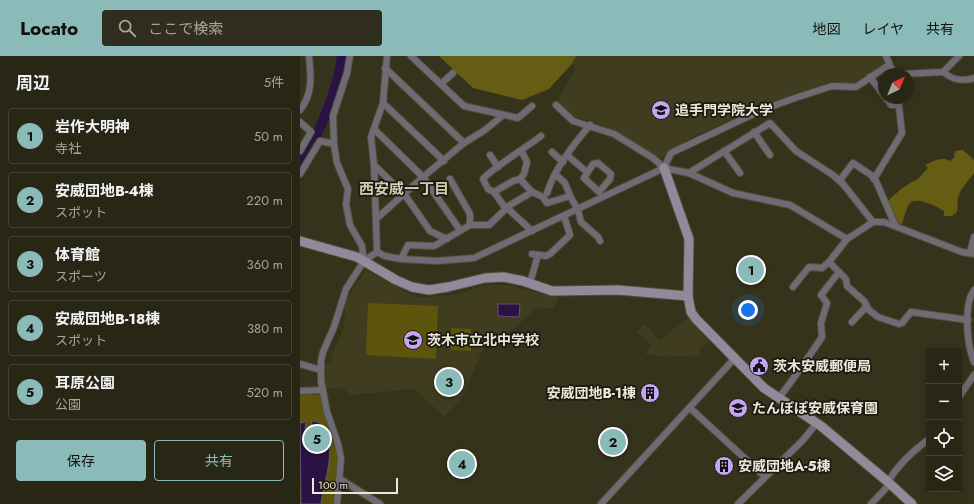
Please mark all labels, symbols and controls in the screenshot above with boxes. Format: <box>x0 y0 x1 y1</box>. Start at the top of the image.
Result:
search box <box>102 10 382 46</box>
text: Locato <box>20 15 78 42</box>
icon: search <box>116 17 138 39</box>
text: ここで検索 <box>148 18 223 40</box>
text: 地図 <box>812 19 840 39</box>
text: レイヤ <box>862 19 904 39</box>
text: 共有 <box>926 19 954 39</box>
north arrow <box>878 68 914 104</box>
text: 周辺 <box>16 71 50 95</box>
text: 5件 <box>264 73 284 92</box>
school or university icon: 追手門学院大学 <box>650 99 672 121</box>
place label: 追手門学院大学 <box>675 100 773 120</box>
text: 岩作大明神 <box>55 116 130 138</box>
text: 1 <box>27 127 33 146</box>
text: 50 m <box>254 127 283 146</box>
text: 寺社 <box>55 139 81 158</box>
district label: 西安威一丁目 <box>359 178 449 200</box>
text: 安威団地B-4棟 <box>55 180 154 202</box>
text: 2 <box>26 191 34 210</box>
text: 220 m <box>246 191 283 210</box>
text: スポット <box>55 203 107 222</box>
text: 体育館 <box>55 244 100 266</box>
text: 3 <box>26 255 34 274</box>
text: 360 m <box>247 255 283 274</box>
pin: 1 <box>738 255 764 285</box>
text: スポーツ <box>55 267 107 286</box>
your location <box>738 300 758 320</box>
text: 安威団地B-18棟 <box>55 308 160 330</box>
text: 4 <box>25 319 35 338</box>
text: 380 m <box>247 319 283 338</box>
school or university icon: 茨木市立北中学校 <box>402 329 424 351</box>
place label: 茨木市立北中学校 <box>427 330 539 350</box>
text: スポット <box>55 331 107 350</box>
map controls <box>926 348 962 492</box>
button: + <box>926 348 962 384</box>
public building icon: 茨木安威郵便局 <box>748 355 770 377</box>
place label: 茨木安威郵便局 <box>773 356 871 376</box>
pin: 3 <box>436 367 462 397</box>
text: 耳原公園 <box>55 372 115 394</box>
building icon: 安威団地B-1棟 <box>639 382 661 404</box>
text: 5 <box>26 383 34 402</box>
text: 520 m <box>246 383 283 402</box>
place label: 安威団地B-1棟 <box>546 383 636 403</box>
button: − <box>926 384 962 420</box>
text: 公園 <box>55 395 81 414</box>
school or university icon: たんぽぽ安威保育園 <box>727 397 749 419</box>
place label: たんぽぽ安威保育園 <box>752 398 878 418</box>
button: locate <box>926 420 962 456</box>
pin: 5 <box>304 424 330 454</box>
pin: 2 <box>600 427 626 457</box>
button: 保存 <box>16 440 146 481</box>
button: 共有 <box>154 440 284 481</box>
pin: 4 <box>449 449 475 479</box>
building icon: 安威団地A-5棟 <box>713 455 735 477</box>
place label: 安威団地A-5棟 <box>738 456 830 476</box>
button: layers <box>926 456 962 492</box>
scale bar <box>312 476 398 495</box>
text: 100 m <box>318 477 348 493</box>

